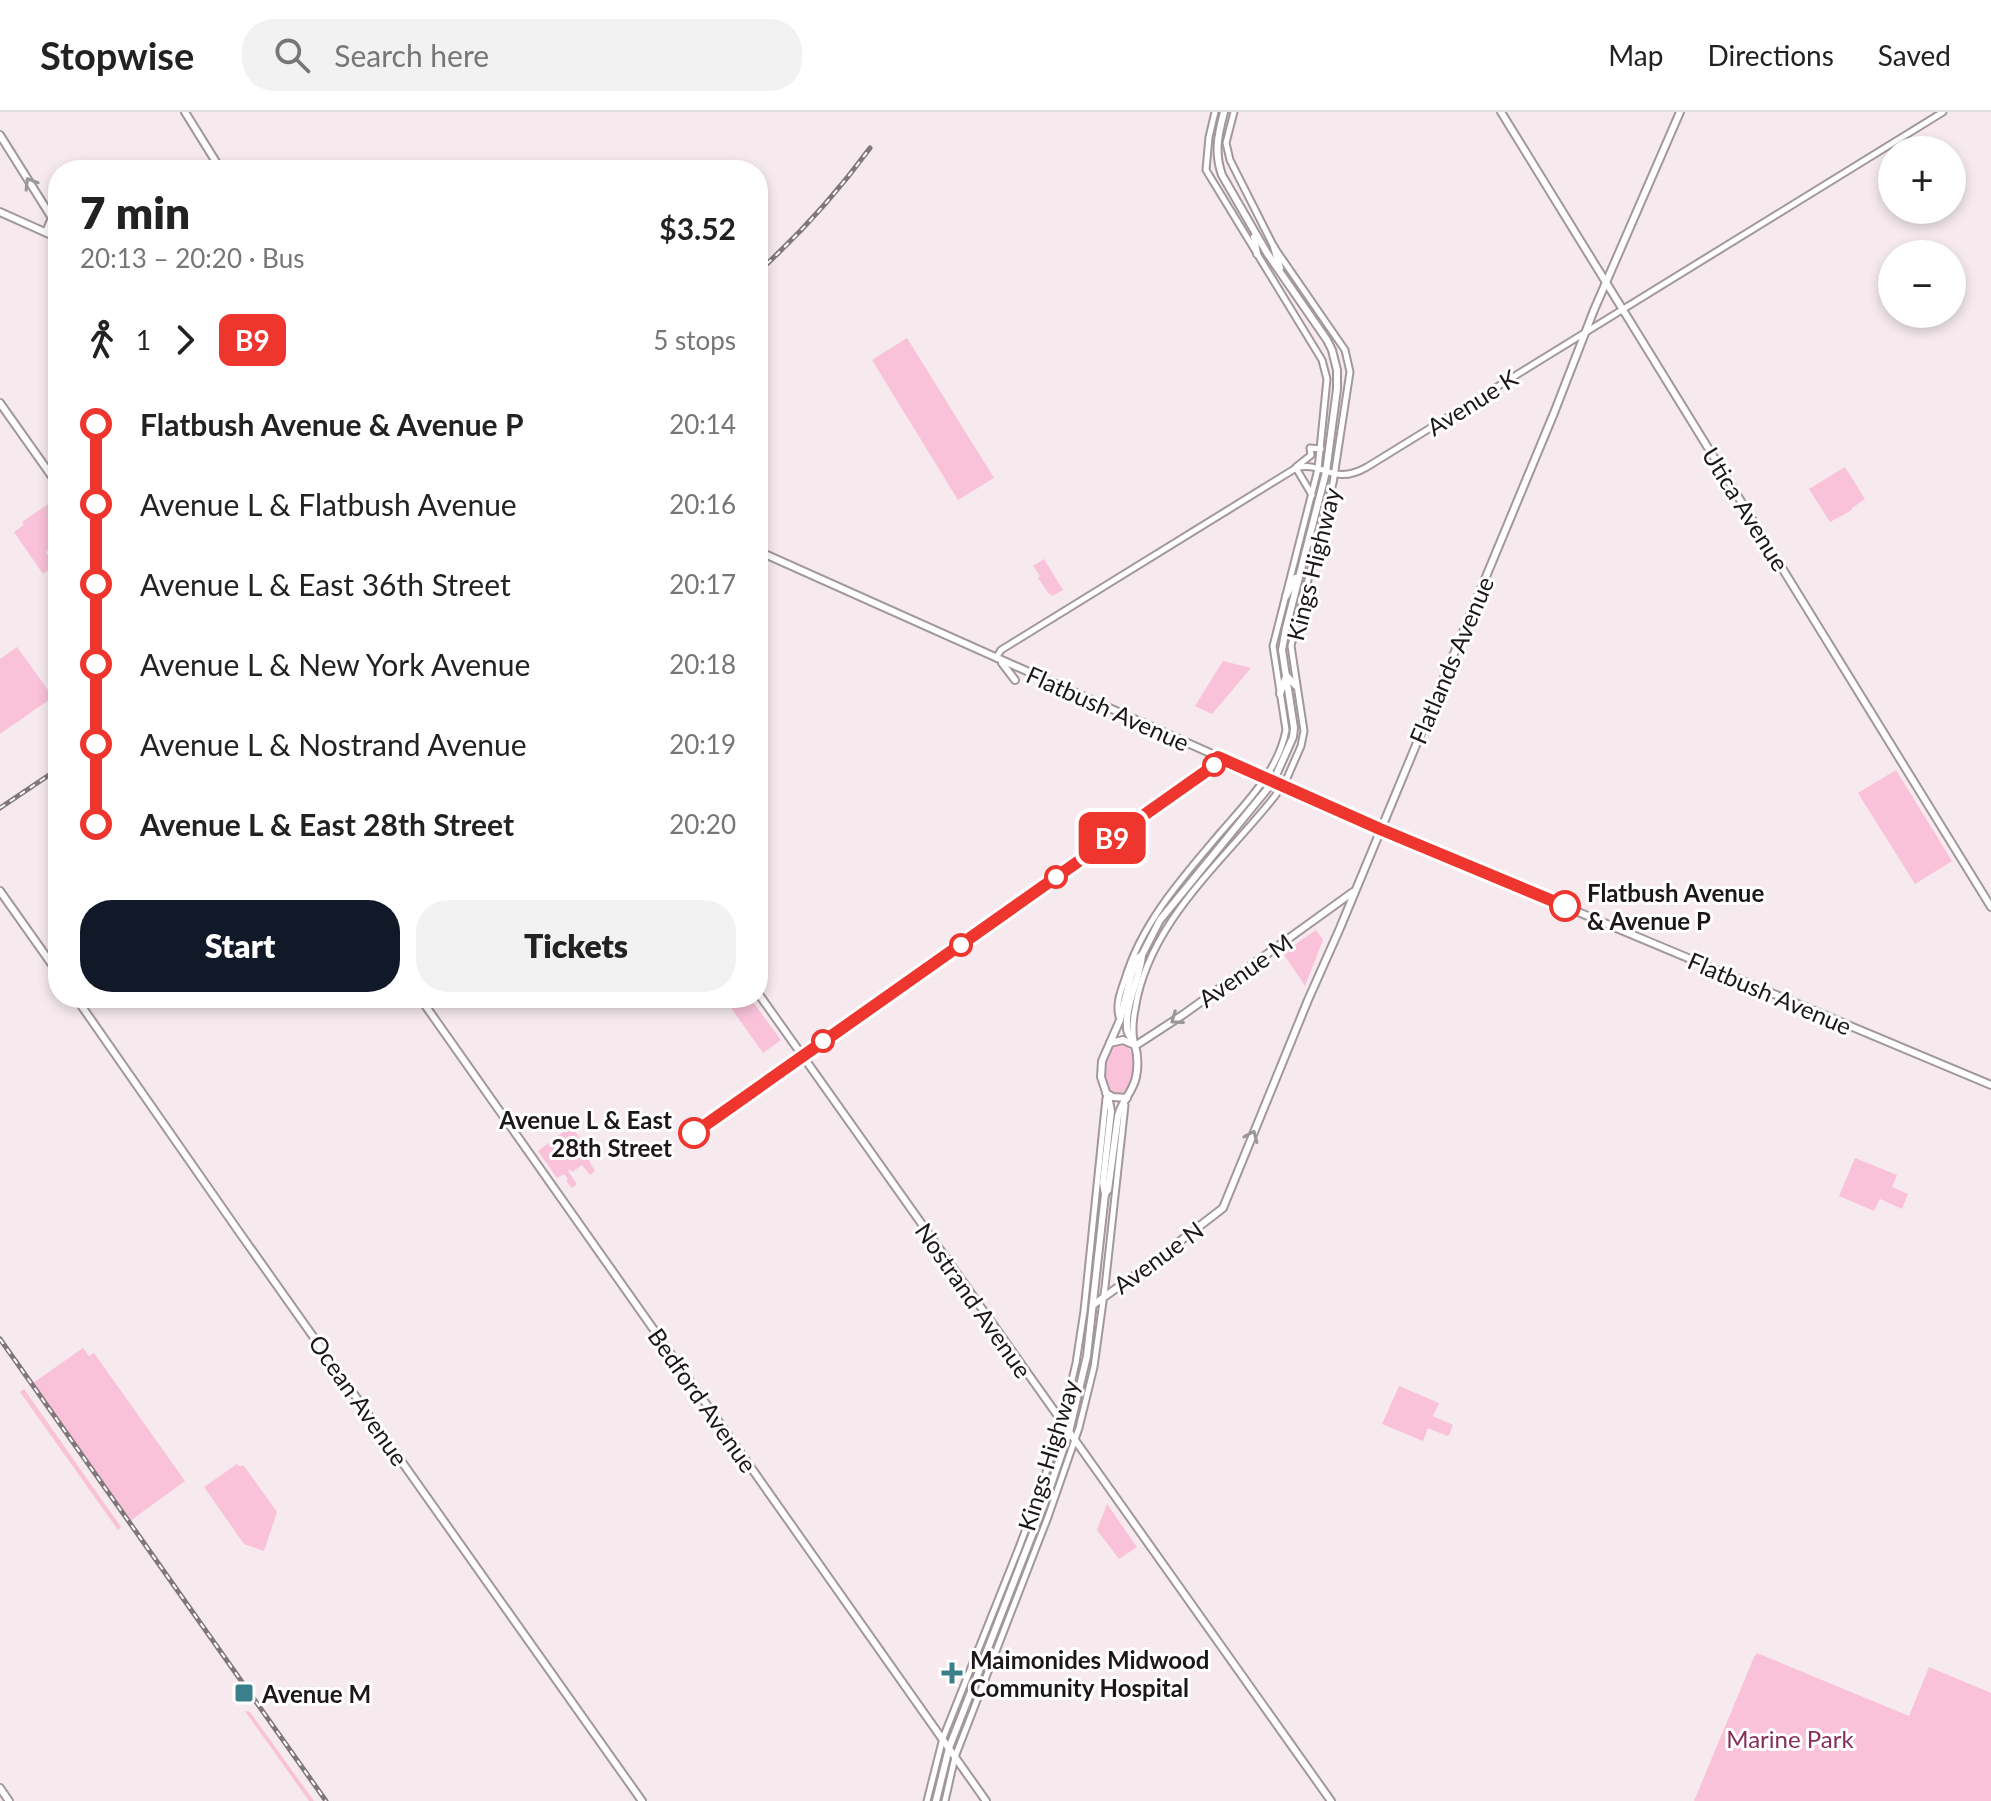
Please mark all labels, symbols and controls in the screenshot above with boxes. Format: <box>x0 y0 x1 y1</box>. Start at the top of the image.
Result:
search box <box>242 19 802 91</box>
text: Stopwise <box>40 32 194 78</box>
icon: search <box>270 33 314 77</box>
text: Search here <box>334 37 489 73</box>
text: Map <box>1608 38 1663 72</box>
text: Directions <box>1707 38 1834 72</box>
text: Saved <box>1878 38 1951 72</box>
map controls <box>1878 136 1966 328</box>
button: + <box>1878 136 1966 224</box>
one-way arrow <box>24 177 39 192</box>
text: 7 min <box>80 186 190 238</box>
text: $3.52 <box>659 210 736 246</box>
button: − <box>1878 240 1966 328</box>
text: 20:13 – 20:20 · Bus <box>80 242 304 274</box>
icon: walk <box>80 318 124 362</box>
icon: forward <box>163 318 207 362</box>
text: B9 <box>235 323 270 357</box>
text: 1 <box>136 324 151 356</box>
text: 5 stops <box>653 324 736 356</box>
street label: Avenue K <box>1421 363 1523 441</box>
text: Flatbush Avenue & Avenue P <box>140 406 523 442</box>
text: 20:14 <box>669 408 736 440</box>
street label: Utica Avenue <box>1697 442 1795 576</box>
street label: Kings Highway <box>1280 484 1346 643</box>
text: Avenue L & Flatbush Avenue <box>140 486 517 522</box>
text: 20:16 <box>669 488 736 520</box>
text: Avenue L & East 36th Street <box>140 566 511 602</box>
text: 20:17 <box>669 568 736 600</box>
street label: Flatlands Avenue <box>1403 572 1499 748</box>
text: Avenue L & New York Avenue <box>140 646 530 682</box>
text: 20:18 <box>669 648 736 680</box>
street label: Flatbush Avenue <box>1022 659 1194 757</box>
text: Avenue L & Nostrand Avenue <box>140 726 527 762</box>
text: 20:19 <box>669 728 736 760</box>
unlabelled marker <box>1203 754 1225 776</box>
text: Avenue L & East 28th Street <box>140 806 514 842</box>
text: 20:20 <box>669 808 736 840</box>
line badge: B9 <box>1076 812 1148 864</box>
text: B9 <box>1095 821 1129 855</box>
unlabelled marker <box>1045 866 1067 888</box>
place label: Flatbush Avenue & Avenue P <box>1587 878 1764 935</box>
marker: Flatbush Avenue & Avenue P <box>1550 891 1580 921</box>
button: Start <box>80 900 400 992</box>
button: Tickets <box>416 900 736 992</box>
street label: Avenue M <box>1192 927 1298 1013</box>
unlabelled marker <box>950 934 972 956</box>
street label: Flatbush Avenue <box>1684 946 1856 1040</box>
one-way arrow <box>1170 1009 1184 1024</box>
unlabelled marker <box>812 1030 834 1052</box>
place label: Avenue L & East 28th Street <box>498 1105 672 1162</box>
marker: Avenue L & East 28th Street <box>679 1118 709 1148</box>
one-way arrow <box>1242 1130 1259 1144</box>
street label: Avenue N <box>1107 1215 1209 1299</box>
street label: Nostrand Avenue <box>910 1217 1038 1383</box>
street label: Bedford Avenue <box>642 1322 764 1478</box>
street label: Ocean Avenue <box>303 1329 415 1471</box>
street label: Kings Highway <box>1011 1375 1085 1534</box>
place label: Maimonides Midwood Community Hospital <box>970 1645 1209 1702</box>
marker: Maimonides Midwood Community Hospital <box>941 1662 963 1684</box>
place label: Avenue M <box>261 1679 371 1708</box>
marker: Avenue M <box>233 1682 255 1704</box>
park label: Marine Park <box>1726 1724 1855 1753</box>

